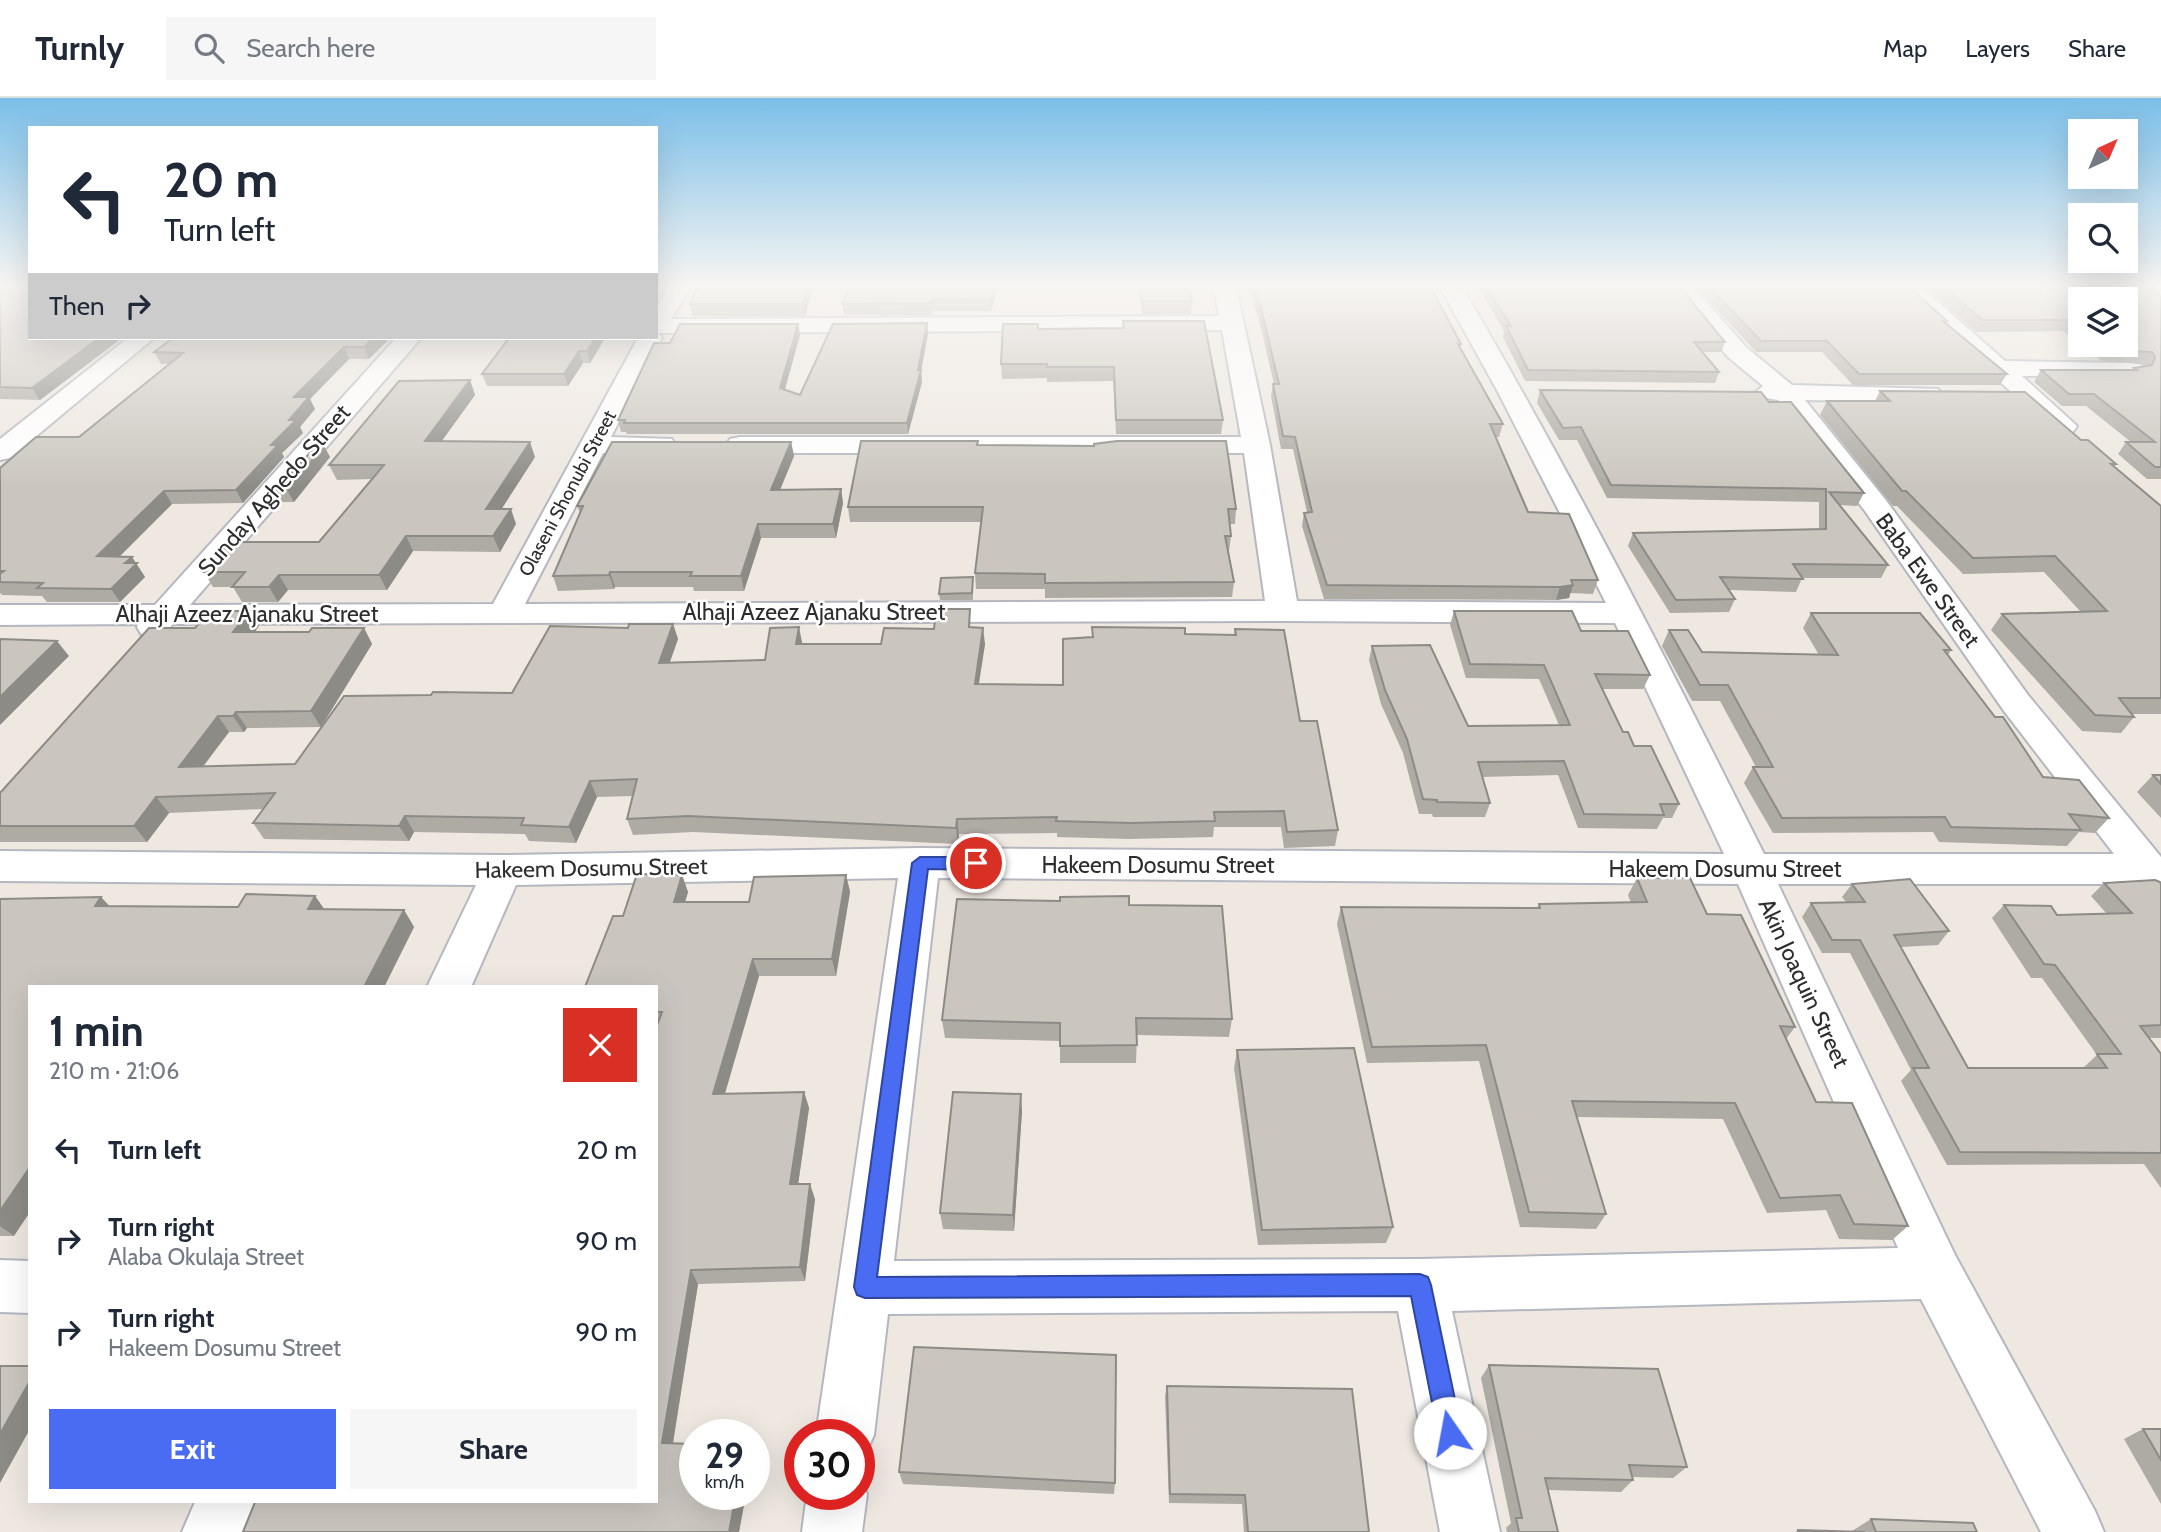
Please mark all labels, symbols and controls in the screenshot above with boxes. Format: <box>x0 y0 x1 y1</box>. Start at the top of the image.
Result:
search box <box>166 17 656 80</box>
text: Turnly <box>35 28 124 68</box>
icon: search <box>190 29 228 67</box>
text: Search here <box>246 32 375 64</box>
text: Map <box>1883 34 1927 63</box>
text: Layers <box>1965 34 2030 63</box>
text: Share <box>2068 34 2126 63</box>
north arrow <box>2068 119 2138 189</box>
map controls <box>2068 119 2138 357</box>
text: 20 m <box>164 150 278 209</box>
icon: left <box>49 154 140 245</box>
button: search <box>2068 203 2138 273</box>
text: Turn left <box>164 210 275 249</box>
icon: right <box>119 287 157 325</box>
button: layers <box>2068 287 2138 357</box>
text: Then <box>49 290 105 322</box>
street label: Sunday Aghedo Street <box>192 398 356 581</box>
street label: Olaseni Shonubi Street <box>514 406 621 580</box>
street label: Baba Ewe Street <box>1870 508 1986 653</box>
street label: Alhaji Azeez Ajanaku Street <box>683 598 946 626</box>
street label: Alhaji Azeez Ajanaku Street <box>116 600 379 628</box>
pin <box>946 833 1006 893</box>
icon: arrive <box>957 844 995 882</box>
street label: Hakeem Dosumu Street <box>1041 851 1275 879</box>
street label: Hakeem Dosumu Street <box>474 852 708 884</box>
street label: Hakeem Dosumu Street <box>1608 855 1842 883</box>
street label: Akin Joaquin Street <box>1753 894 1856 1072</box>
text: 1 min <box>49 1005 144 1057</box>
button: close <box>563 1008 637 1082</box>
text: 210 m · 21:06 <box>49 1057 179 1085</box>
icon: left <box>49 1131 87 1169</box>
text: Turn left <box>108 1134 201 1166</box>
text: 20 m <box>577 1134 637 1166</box>
text: Turn right <box>108 1211 214 1243</box>
icon: right <box>49 1222 87 1260</box>
text: 90 m <box>575 1225 637 1257</box>
text: Alaba Okulaja Street <box>108 1243 304 1271</box>
text: Turn right <box>108 1302 214 1334</box>
icon: right <box>49 1313 87 1351</box>
text: 90 m <box>575 1316 637 1348</box>
text: Hakeem Dosumu Street <box>108 1334 341 1362</box>
position arrow <box>1413 1396 1487 1470</box>
button: Exit <box>49 1409 336 1489</box>
button: Share <box>350 1409 637 1489</box>
speed limit sign: 30 <box>784 1419 875 1510</box>
text: 29 <box>705 1434 744 1477</box>
text: km/h <box>705 1471 744 1493</box>

